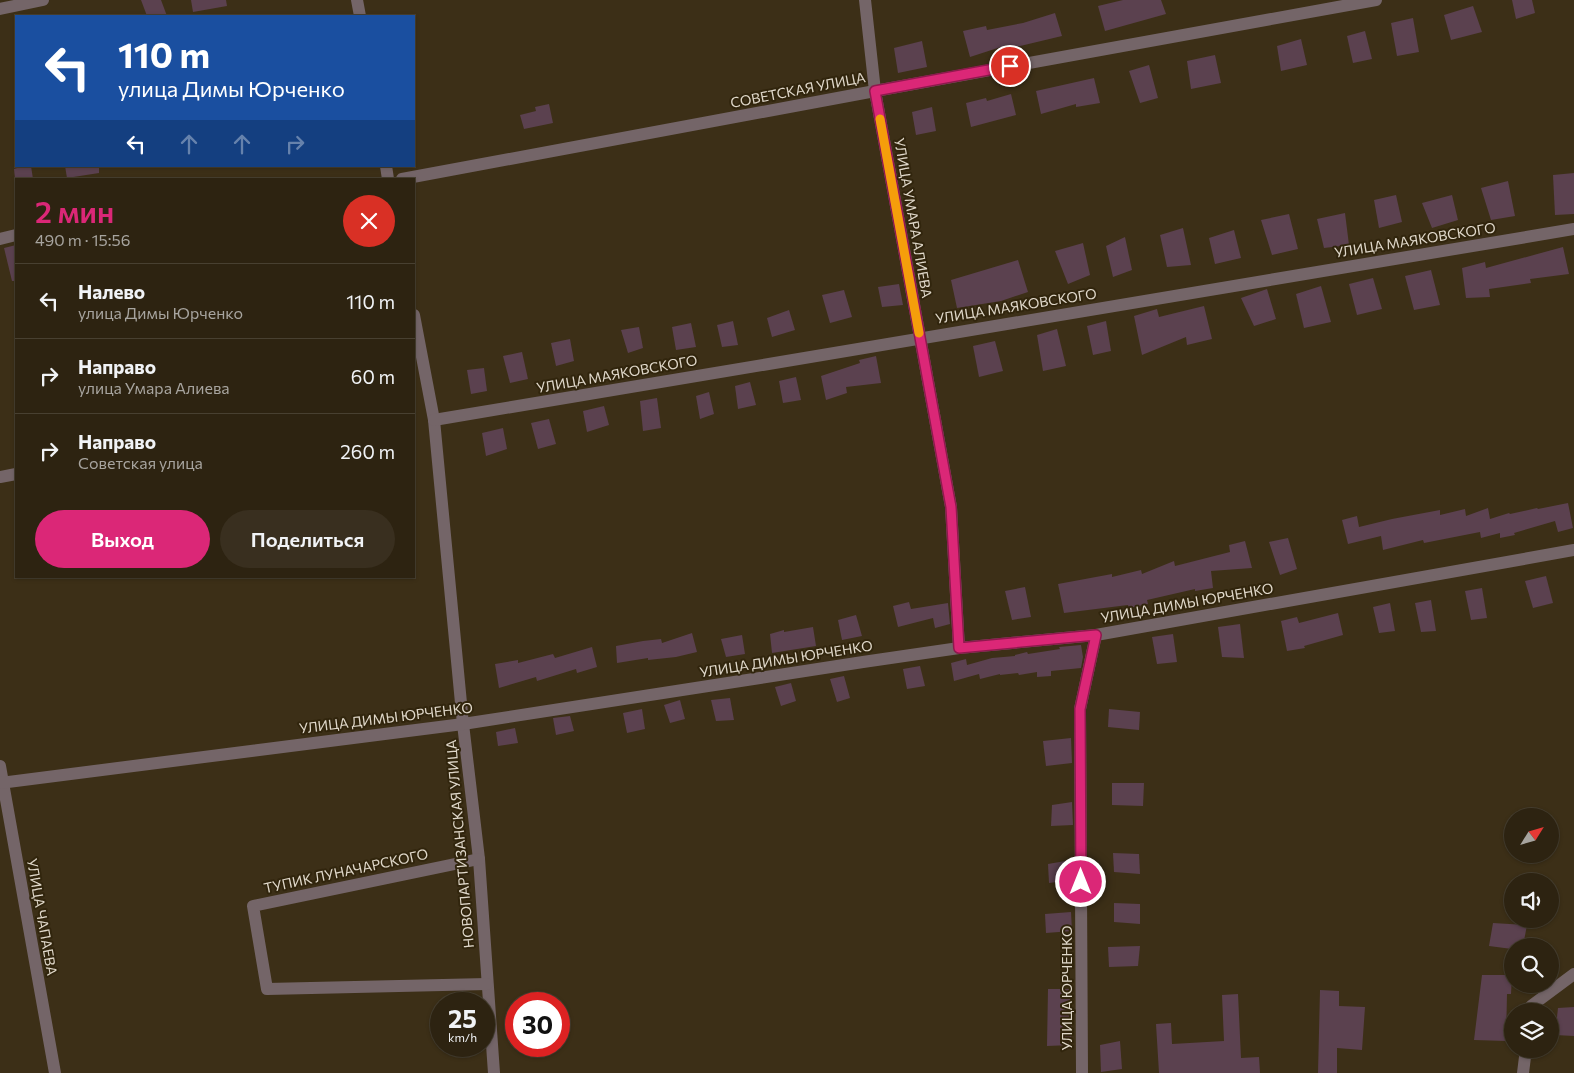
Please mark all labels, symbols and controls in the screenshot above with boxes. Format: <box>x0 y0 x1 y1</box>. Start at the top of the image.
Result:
text: 110 m <box>118 32 210 75</box>
icon: left <box>35 35 100 100</box>
pin <box>989 45 1031 87</box>
icon: arrive <box>996 52 1024 80</box>
street label: СОВЕТСКАЯ УЛИЦА <box>729 68 867 111</box>
text: улица Димы Юрченко <box>118 75 345 102</box>
icon: left <box>122 130 150 158</box>
icon: ahead <box>175 130 203 158</box>
icon: ahead <box>228 130 256 158</box>
icon: right <box>281 130 309 158</box>
street label: УЛИЦА УМАРА АЛИЕВА <box>891 137 936 300</box>
text: 2 мин <box>35 192 114 229</box>
button: close <box>343 195 395 247</box>
street label: УЛИЦА МАЯКОВСКОГО <box>1333 218 1497 261</box>
text: 490 m · 15:56 <box>35 230 130 249</box>
text: Налево <box>78 280 145 303</box>
street label: УЛИЦА МАЯКОВСКОГО <box>934 284 1098 327</box>
icon: left <box>35 287 63 315</box>
text: 110 m <box>346 290 395 313</box>
text: улица Димы Юрченко <box>78 303 243 322</box>
street label: УЛИЦА МАЯКОВСКОГО <box>535 351 699 396</box>
text: Направо <box>78 355 156 378</box>
icon: right <box>35 362 63 390</box>
text: 60 m <box>351 365 395 388</box>
text: улица Умара Алиева <box>78 378 230 397</box>
text: Направо <box>78 430 156 453</box>
icon: right <box>35 437 63 465</box>
text: 260 m <box>340 440 395 463</box>
text: Советская улица <box>78 453 203 472</box>
button: Выход <box>35 510 210 568</box>
button: Поделиться <box>220 510 395 568</box>
street label: УЛИЦА ДИМЫ ЮРЧЕНКО <box>1099 579 1275 626</box>
street label: УЛИЦА ДИМЫ ЮРЧЕНКО <box>698 636 874 681</box>
street label: УЛИЦА ДИМЫ ЮРЧЕНКО <box>298 698 474 737</box>
street label: НОВОПАРТИЗАНСКАЯ УЛИЦА <box>442 739 477 949</box>
north arrow <box>1504 808 1559 862</box>
map controls <box>1504 808 1559 1058</box>
street label: ТУПИК ЛУНАЧАРСКОГО <box>262 845 430 896</box>
position arrow <box>1054 855 1106 907</box>
street label: УЛИЦА ЧАПАЕВА <box>24 857 61 977</box>
button: sound <box>1504 873 1559 928</box>
street label: УЛИЦА ЮРЧЕНКО <box>1058 926 1075 1050</box>
button: search <box>1504 938 1559 993</box>
speed limit sign: 30 <box>505 992 570 1057</box>
text: 25 <box>448 1003 477 1033</box>
button: layers <box>1504 1003 1559 1058</box>
text: km/h <box>448 1030 477 1044</box>

